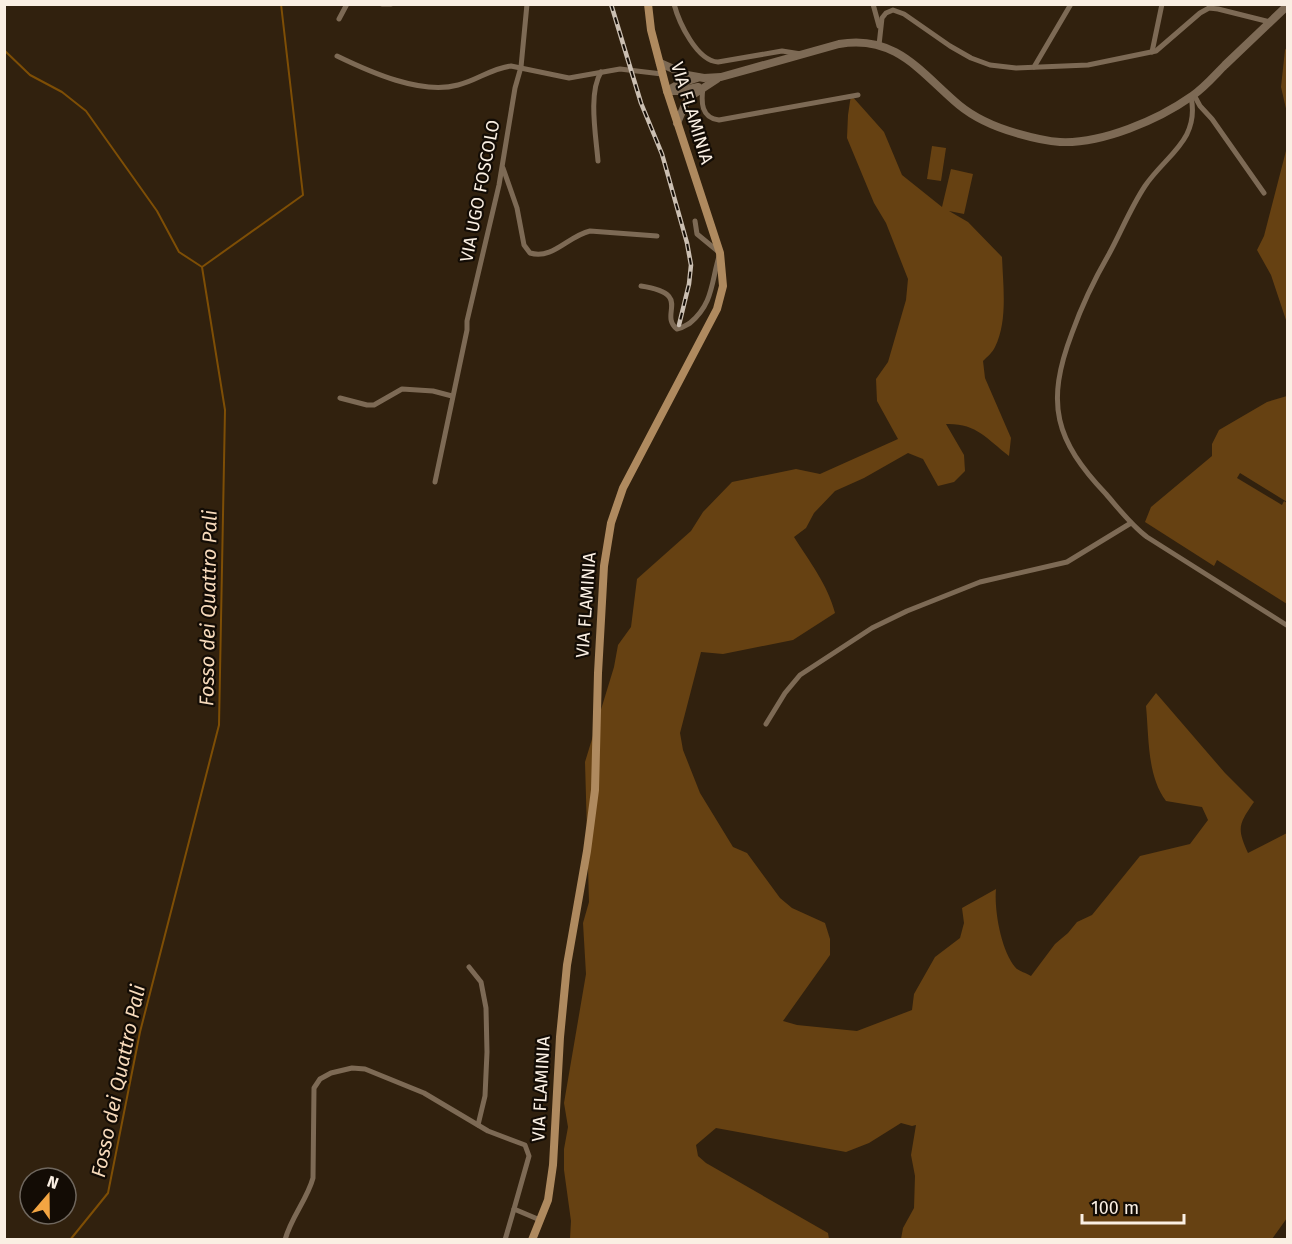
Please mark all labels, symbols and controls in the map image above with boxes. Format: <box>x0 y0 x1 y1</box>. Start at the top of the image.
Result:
street label: VIA FLAMINIA <box>666 59 718 167</box>
street label: VIA UGO FOSCOLO <box>455 118 505 264</box>
water label: Fosso dei Quattro Pali <box>194 509 222 706</box>
street label: VIA FLAMINIA <box>571 551 601 659</box>
water label: Fosso dei Quattro Pali <box>86 982 150 1180</box>
street label: VIA FLAMINIA <box>527 1035 555 1142</box>
north arrow <box>18 1166 78 1226</box>
text: N <box>45 1172 61 1193</box>
scale bar <box>1082 1187 1184 1225</box>
text: 100 m <box>1091 1197 1139 1219</box>

